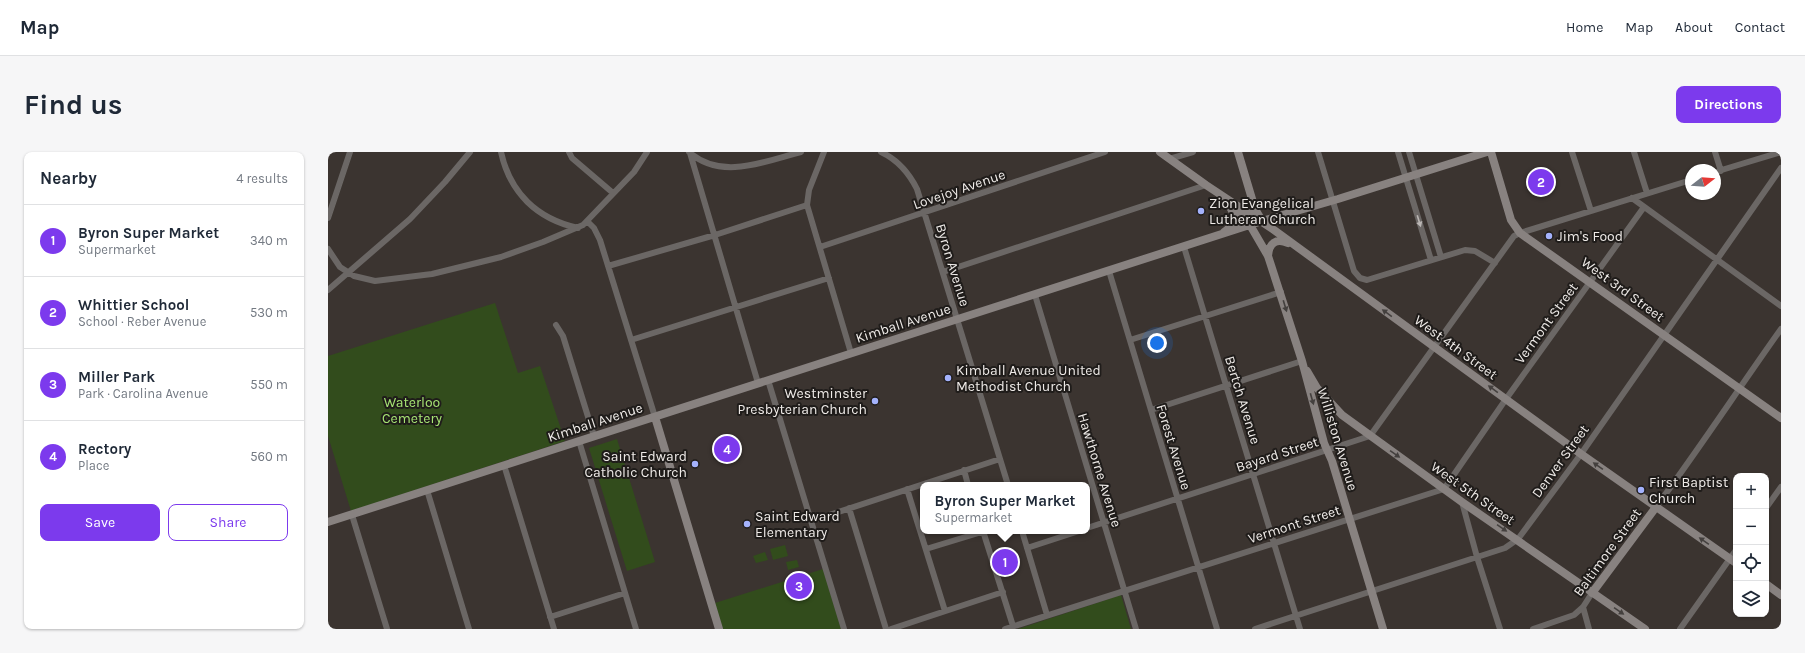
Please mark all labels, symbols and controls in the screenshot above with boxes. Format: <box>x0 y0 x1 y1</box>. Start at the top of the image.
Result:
text: Map <box>20 17 59 39</box>
text: Home <box>1566 19 1603 36</box>
text: Map <box>1625 19 1653 36</box>
text: About <box>1675 19 1713 36</box>
text: Contact <box>1735 19 1785 36</box>
button: Directions <box>1676 86 1781 123</box>
text: Find us <box>24 88 123 121</box>
north arrow <box>1685 164 1721 200</box>
street label: Lovejoy Avenue <box>911 166 1007 213</box>
pin: 2 <box>1528 167 1554 197</box>
text: Nearby <box>40 168 97 188</box>
text: 4 results <box>236 171 288 186</box>
place label: Zion Evangelical Lutheran Church <box>1209 195 1316 228</box>
marker: Zion Evangelical Lutheran Church <box>1196 206 1206 216</box>
one-way arrow <box>1416 215 1422 227</box>
street label: Byron Avenue <box>932 222 973 309</box>
text: Byron Super Market <box>78 224 219 242</box>
place label: Jim's Food <box>1557 228 1623 245</box>
marker: Jim's Food <box>1544 231 1554 241</box>
text: 1 <box>51 233 55 248</box>
text: 340 m <box>250 233 288 248</box>
text: Supermarket <box>78 242 156 257</box>
street label: West 3rd Street <box>1578 254 1668 325</box>
street label: Vermont Street <box>1511 280 1581 367</box>
text: Whittier School <box>78 296 189 314</box>
street label: Kimball Avenue <box>853 300 953 347</box>
one-way arrow <box>1282 300 1288 312</box>
text: 2 <box>49 305 57 320</box>
text: 530 m <box>250 305 288 320</box>
one-way arrow <box>1382 309 1393 317</box>
street label: West 4th Street <box>1411 312 1501 383</box>
text: School · Reber Avenue <box>78 314 206 329</box>
your location <box>1147 333 1167 353</box>
street label: Bertch Avenue <box>1221 354 1264 446</box>
place label: Kimball Avenue United Methodist Church <box>956 362 1101 395</box>
text: Miller Park <box>78 368 155 386</box>
marker: Kimball Avenue United Methodist Church <box>943 373 953 383</box>
text: 3 <box>49 377 57 392</box>
text: 550 m <box>250 377 288 392</box>
place label: Westminster Presbyterian Church <box>737 385 868 418</box>
one-way arrow <box>1488 385 1498 393</box>
text: Park · Carolina Avenue <box>78 386 208 401</box>
street label: Williston Avenue <box>1314 386 1361 493</box>
park label: Waterloo Cemetery <box>382 394 443 427</box>
one-way arrow <box>1309 394 1315 406</box>
marker: Westminster Presbyterian Church <box>870 396 880 406</box>
street label: Kimball Avenue <box>545 399 645 446</box>
street label: Forest Avenue <box>1152 402 1195 492</box>
street label: Hawthorne Avenue <box>1074 411 1125 529</box>
street label: Denver Street <box>1528 422 1593 501</box>
street label: Bayard Street <box>1234 433 1321 476</box>
pin: 4 <box>714 434 740 464</box>
text: Rectory <box>78 440 131 458</box>
place label: Saint Edward Catholic Church <box>584 448 687 481</box>
text: 4 <box>49 449 57 464</box>
text: 560 m <box>250 449 288 464</box>
one-way arrow <box>1390 450 1400 458</box>
text: Place <box>78 458 109 473</box>
street label: West 5th Street <box>1427 458 1518 529</box>
marker: Saint Edward Catholic Church <box>690 459 700 469</box>
one-way arrow <box>1593 462 1603 470</box>
map controls <box>1733 473 1769 617</box>
button: + <box>1733 473 1769 509</box>
place label: First Baptist Church <box>1649 474 1728 507</box>
popup <box>920 482 1090 534</box>
marker: First Baptist Church <box>1636 485 1646 495</box>
text: Byron Super Market <box>934 492 1076 510</box>
street label: Vermont Street <box>1246 502 1342 547</box>
button: Save <box>40 504 160 541</box>
button: Share <box>168 504 288 541</box>
street label: Baltimore Street <box>1570 505 1645 600</box>
place label: Saint Edward Elementary <box>755 508 840 541</box>
button: − <box>1733 509 1769 545</box>
text: Supermarket <box>934 510 1012 525</box>
marker: Saint Edward Elementary <box>742 519 752 529</box>
one-way arrow <box>1496 524 1507 532</box>
one-way arrow <box>1699 537 1709 545</box>
button: locate <box>1733 545 1769 581</box>
pin: 1 <box>992 547 1018 577</box>
pin: 3 <box>786 571 812 601</box>
button: layers <box>1733 581 1769 617</box>
one-way arrow <box>1613 607 1624 615</box>

